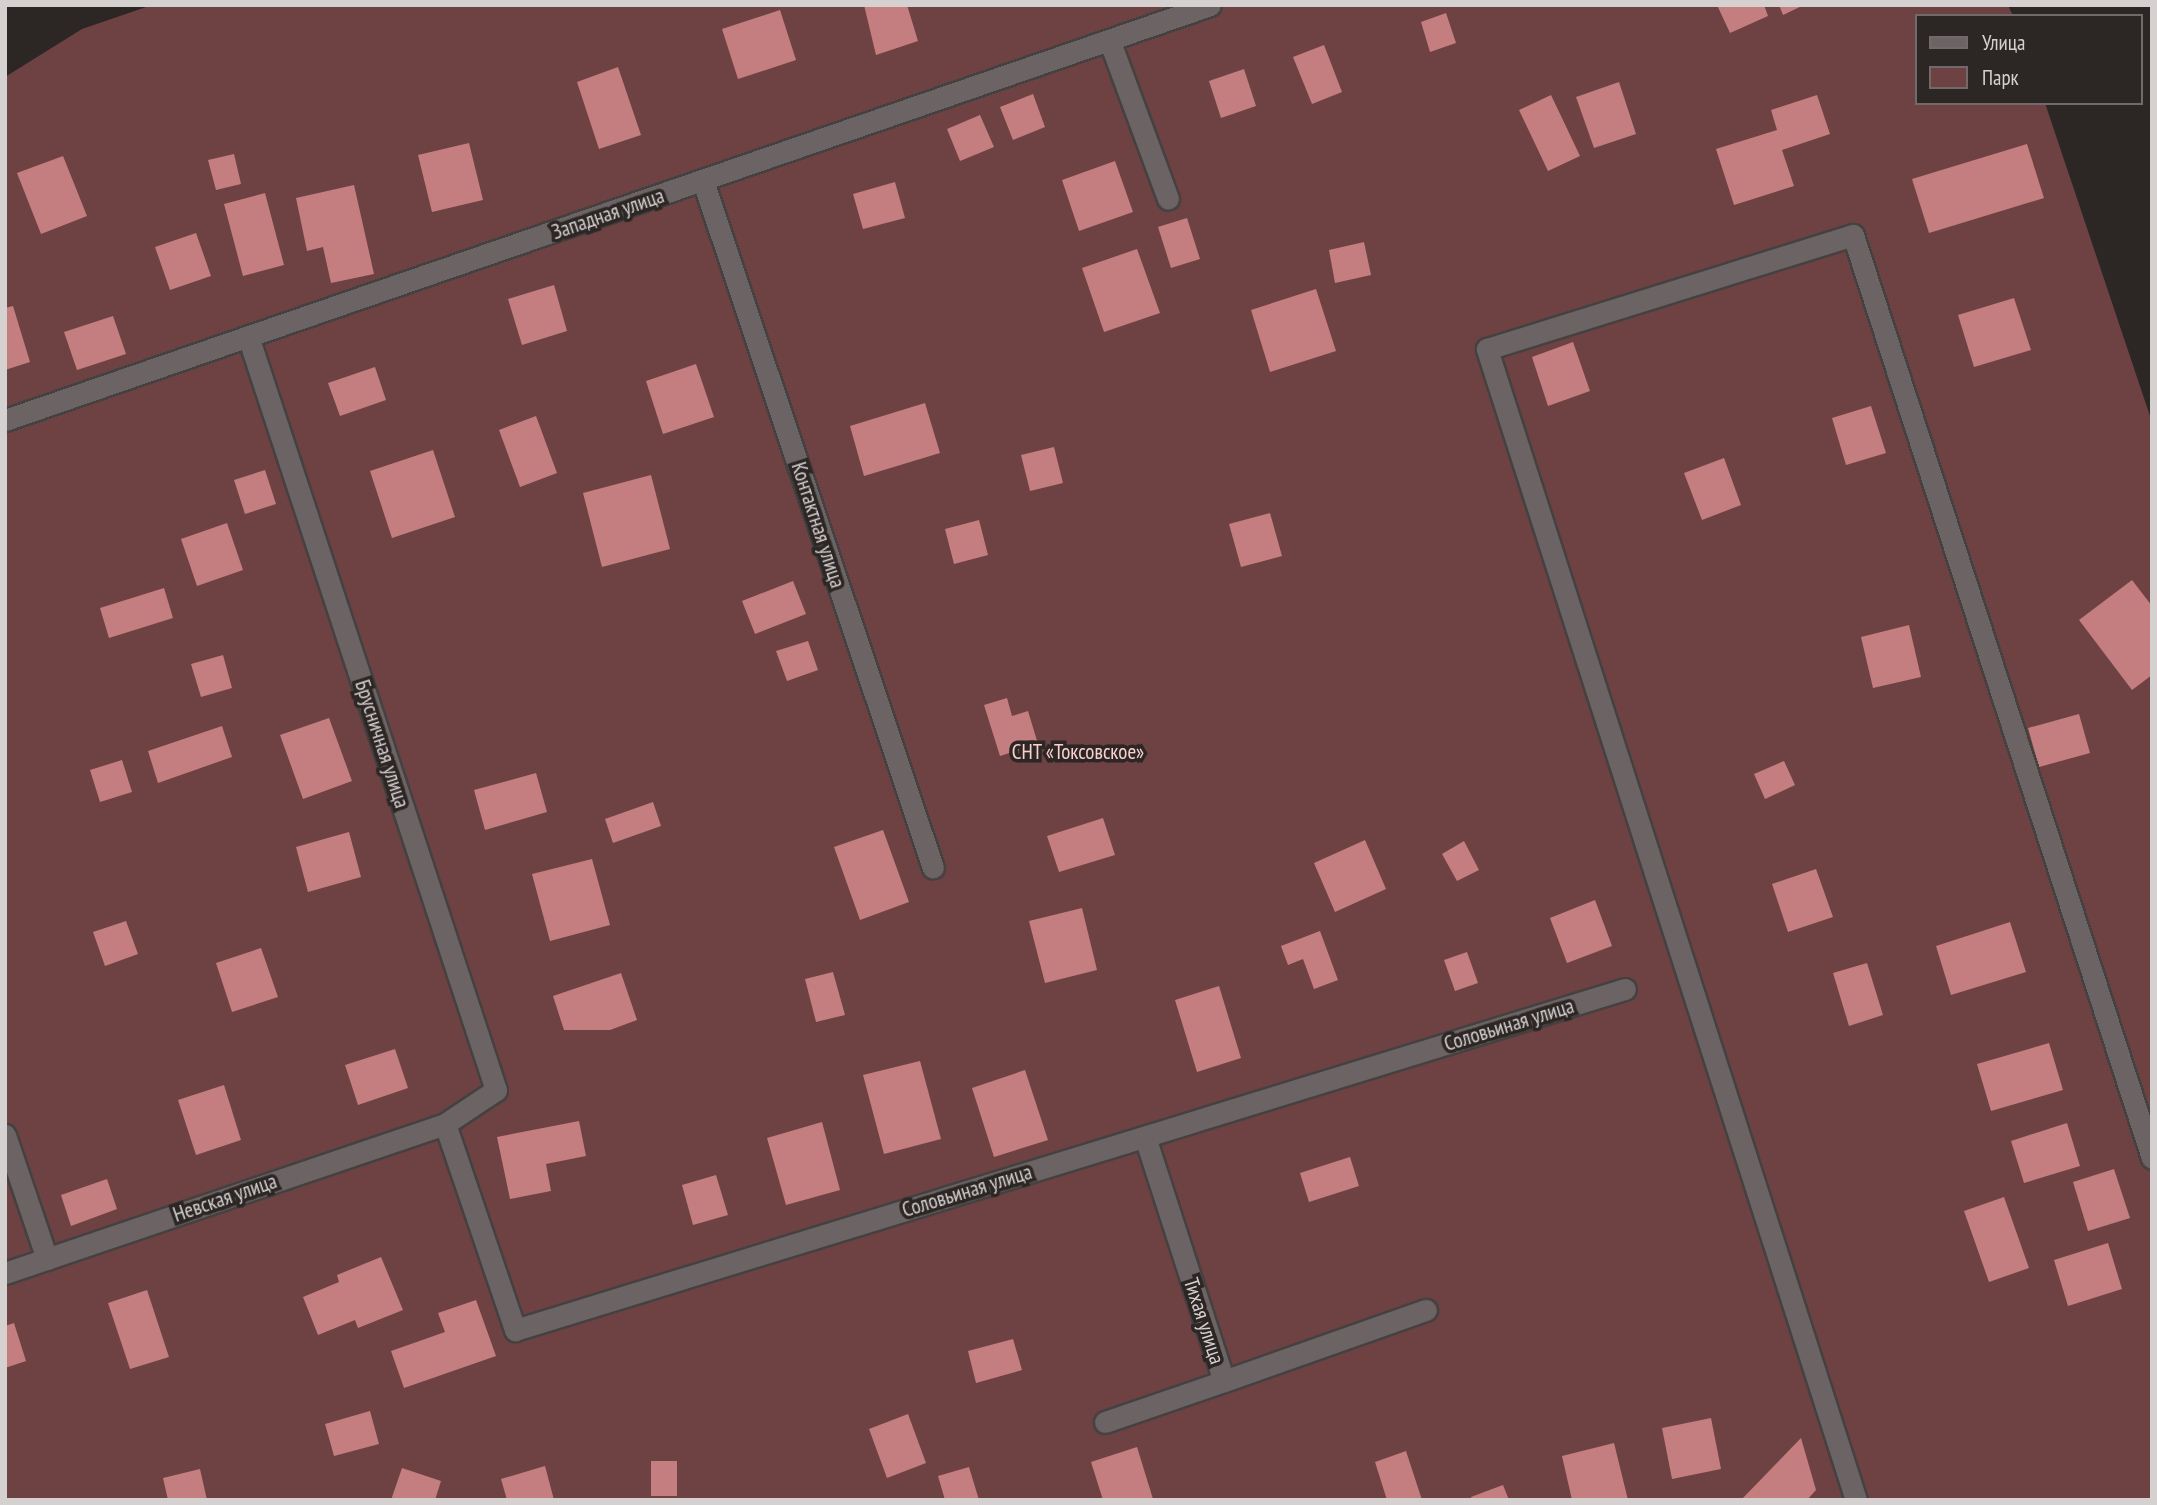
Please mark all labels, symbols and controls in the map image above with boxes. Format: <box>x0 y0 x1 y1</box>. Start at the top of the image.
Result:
legend <box>1916 14 2143 105</box>
text: Улица <box>1982 29 2025 56</box>
text: Парк <box>1982 64 2019 91</box>
street label: Западная улица <box>548 183 668 245</box>
street label: Контактная улица <box>786 459 850 591</box>
street label: Брусничная улица <box>349 677 415 811</box>
park label: СНТ «Токсовское» <box>1011 739 1145 765</box>
street label: Соловьиная улица <box>1441 993 1577 1057</box>
street label: Соловьиная улица <box>899 1159 1035 1223</box>
street label: Невская улица <box>170 1168 280 1228</box>
street label: Тихая улица <box>1178 1275 1230 1367</box>

